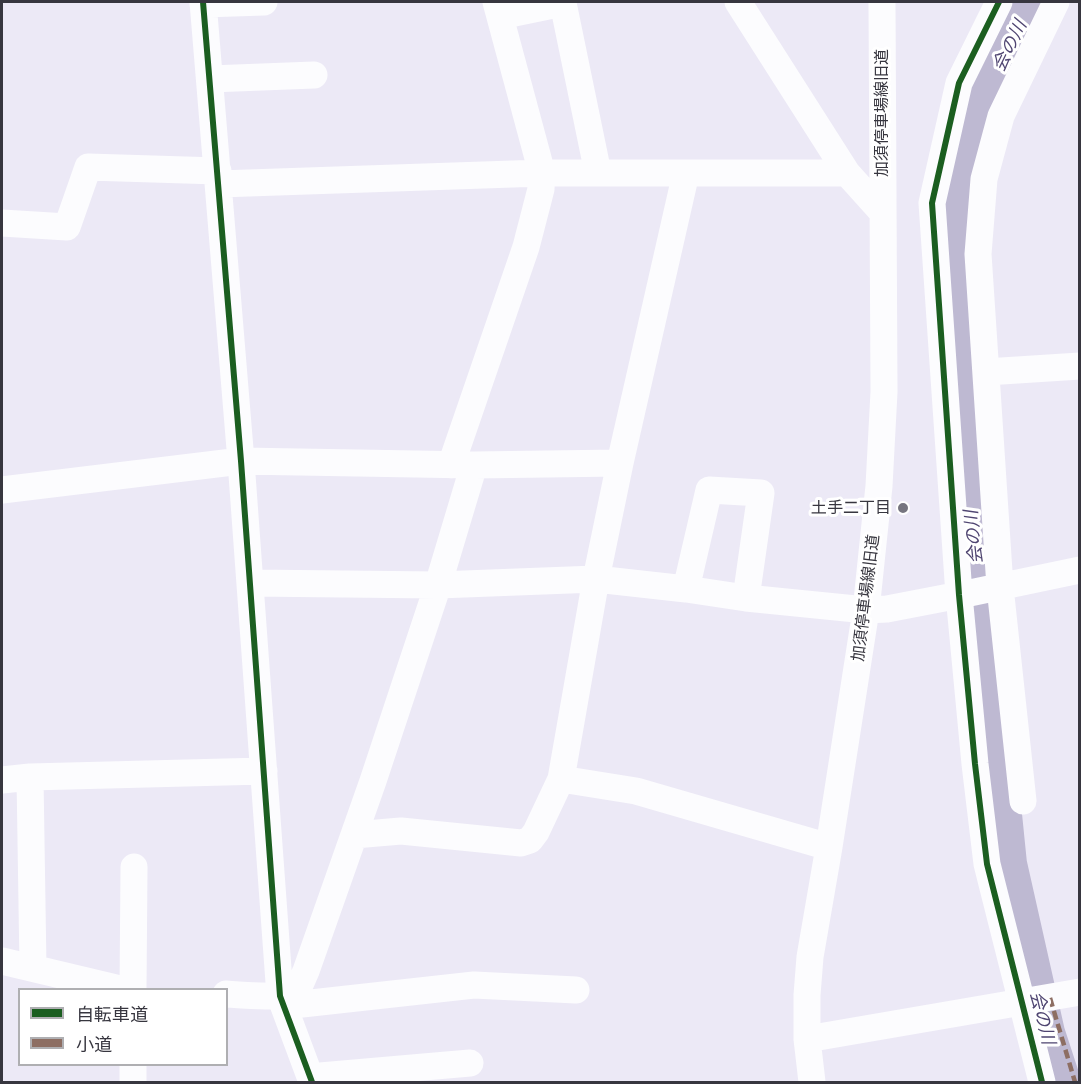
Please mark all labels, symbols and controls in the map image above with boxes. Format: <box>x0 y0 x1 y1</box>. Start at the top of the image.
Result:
water label: 会の川 <box>988 17 1032 75</box>
street label: 加須停車場線旧道 <box>872 49 892 177</box>
place label: 土手二丁目 <box>811 498 891 518</box>
marker: 土手二丁目 <box>896 501 910 515</box>
water label: 会の川 <box>960 509 988 565</box>
street label: 加須停車場線旧道 <box>849 533 883 663</box>
legend <box>18 988 228 1066</box>
water label: 会の川 <box>1025 989 1059 1047</box>
text: 自転車道 <box>76 1003 148 1026</box>
text: 小道 <box>76 1033 112 1056</box>

